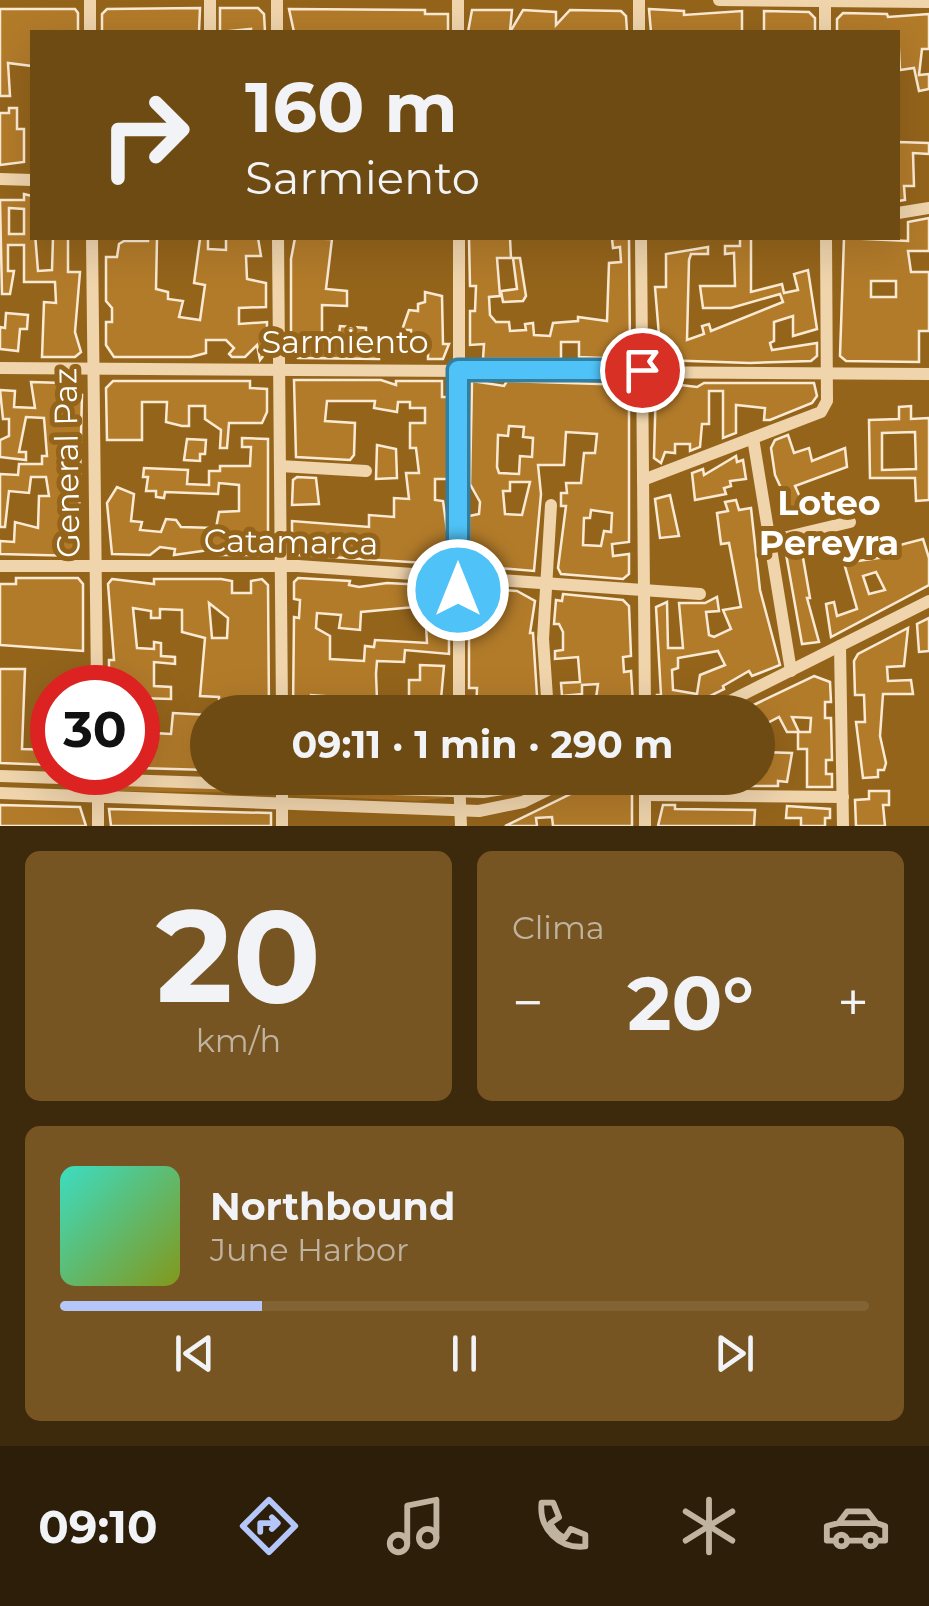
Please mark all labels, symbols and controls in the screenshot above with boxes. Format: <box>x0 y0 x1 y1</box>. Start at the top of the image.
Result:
text: 160 m <box>245 64 458 150</box>
icon: right <box>80 70 210 200</box>
text: Sarmiento <box>245 150 480 205</box>
street label: Sarmiento <box>261 322 429 361</box>
pin <box>600 328 685 413</box>
icon: arrive <box>615 343 670 398</box>
street label: General Paz <box>45 368 88 558</box>
district label: Loteo Pereyra <box>759 481 899 564</box>
street label: Catamarca <box>203 520 379 563</box>
position arrow <box>406 538 510 642</box>
speed limit sign: 30 <box>30 665 160 795</box>
text: 09:11 · 1 min · 290 m <box>292 721 673 768</box>
text: 20 <box>156 876 321 1035</box>
text: Clima <box>512 908 605 947</box>
text: 20° <box>627 957 754 1049</box>
text: − <box>512 969 544 1036</box>
text: + <box>837 969 869 1036</box>
text: km/h <box>196 1021 281 1060</box>
text: Northbound <box>210 1183 455 1230</box>
text: June Harbor <box>210 1230 409 1269</box>
icon: previous <box>167 1326 222 1381</box>
icon: pause <box>437 1326 492 1381</box>
icon: next <box>707 1326 762 1381</box>
icon: directions <box>234 1491 304 1561</box>
icon: music <box>381 1491 451 1561</box>
icon: phone <box>527 1491 597 1561</box>
icon: climate <box>674 1491 744 1561</box>
icon: car <box>821 1491 891 1561</box>
text: 09:10 <box>38 1499 158 1554</box>

